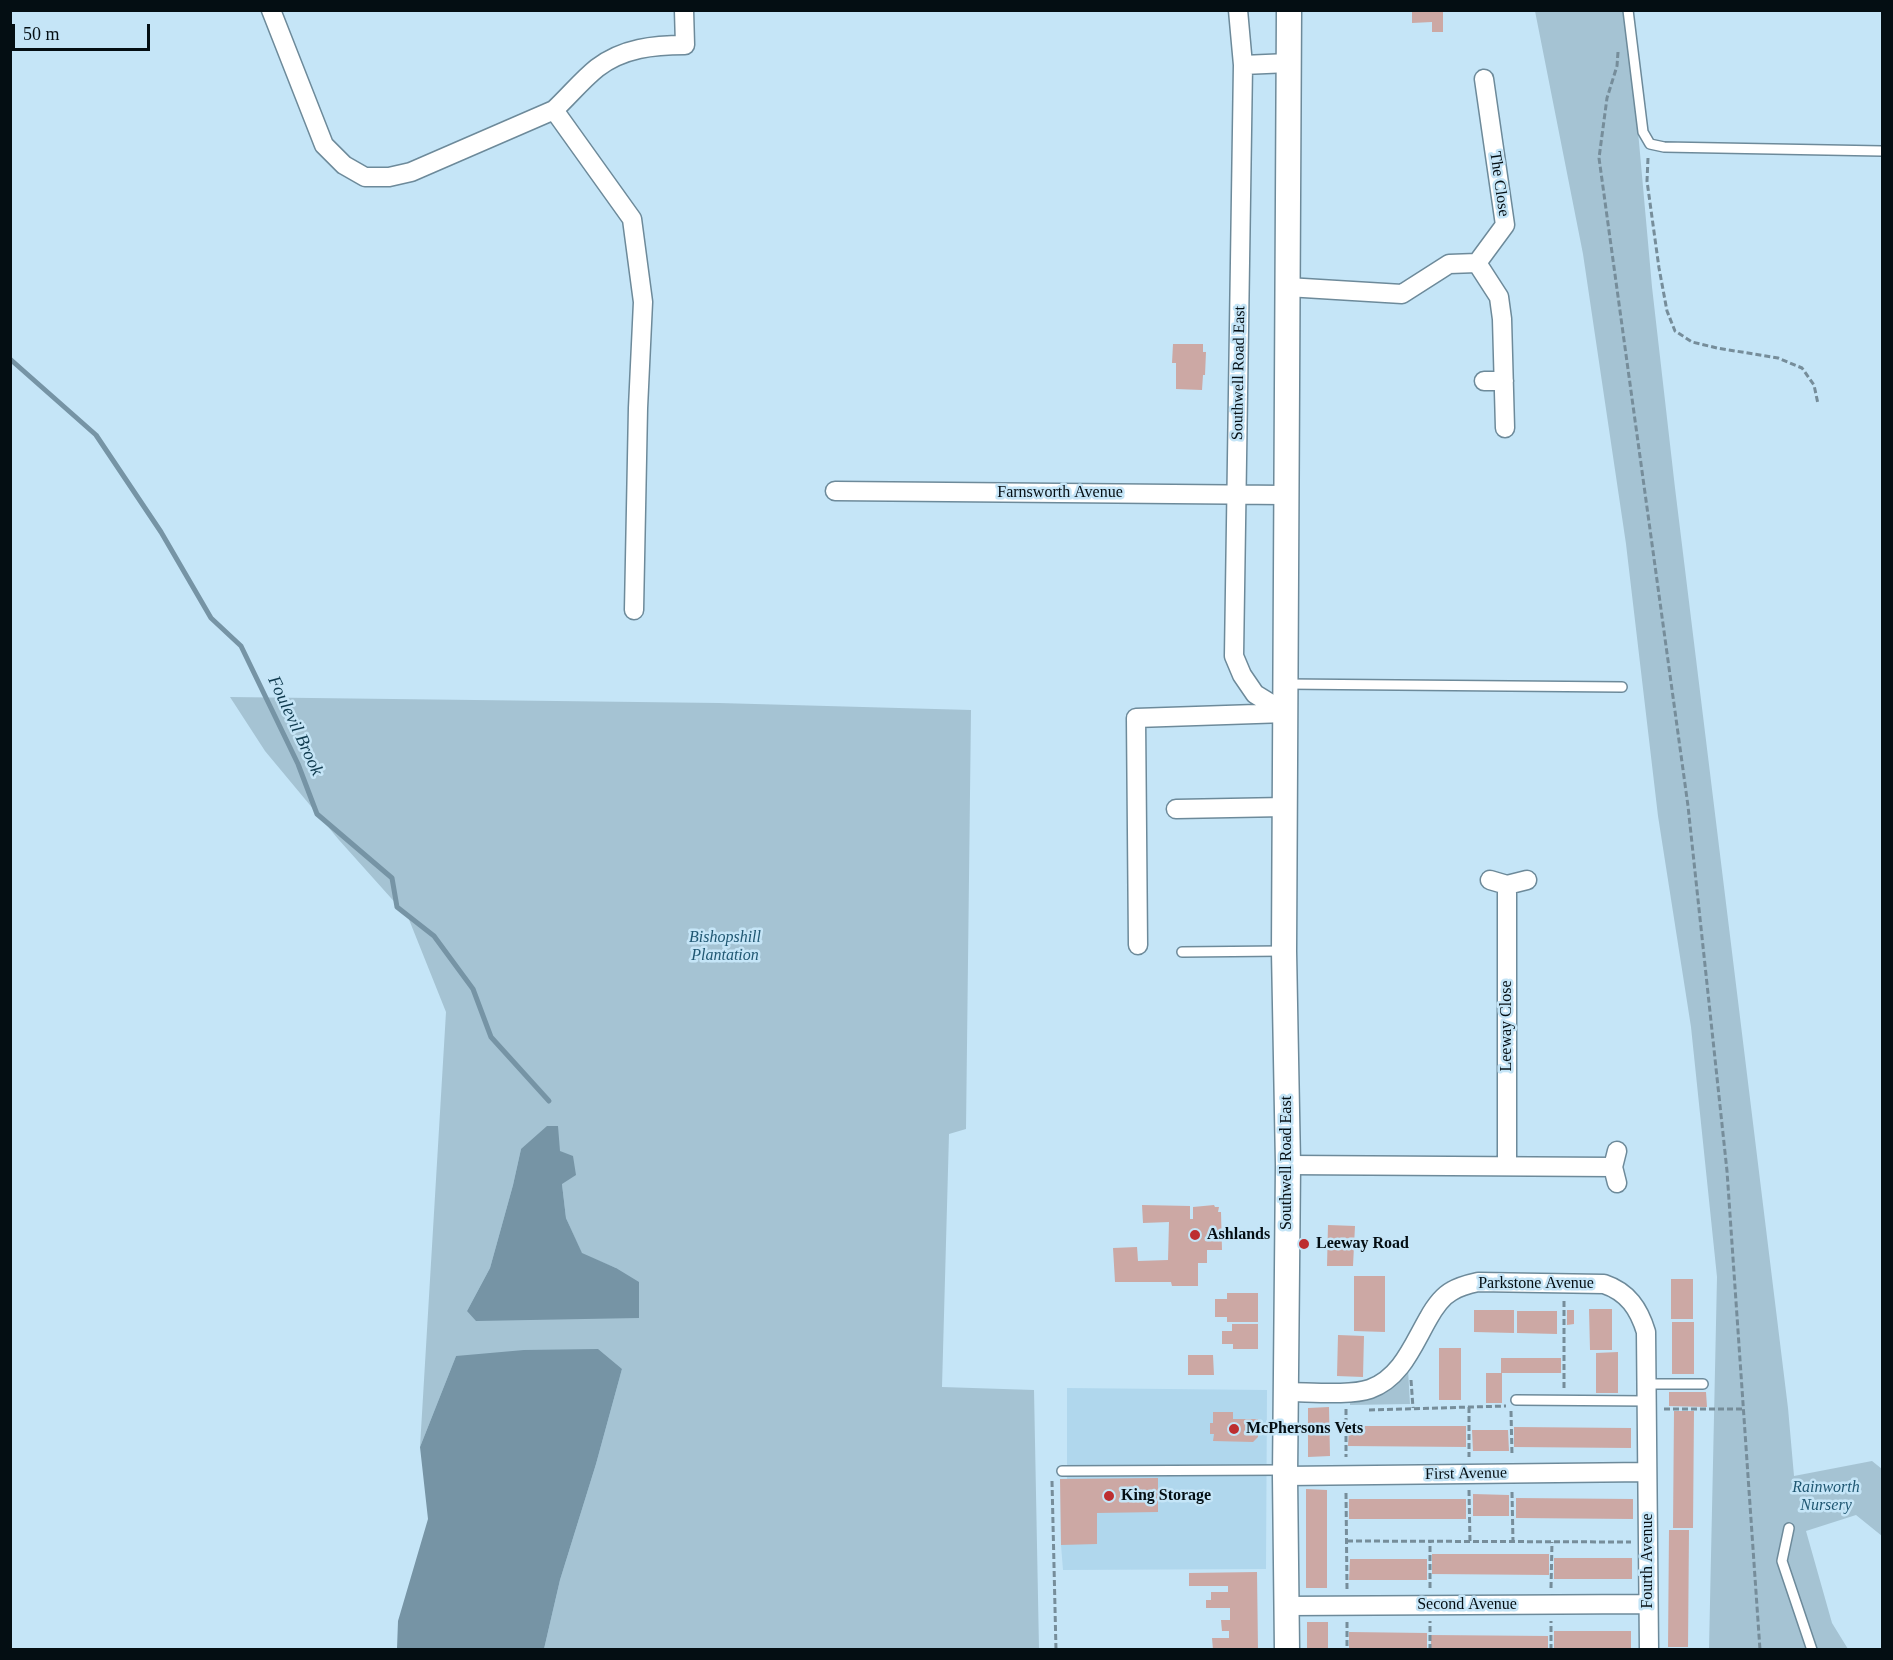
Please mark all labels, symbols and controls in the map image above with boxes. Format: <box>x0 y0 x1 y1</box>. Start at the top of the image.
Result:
scale bar <box>15 12 153 50</box>
text: 50 m <box>23 24 60 44</box>
street label: The Close <box>1485 150 1513 218</box>
street label: Southwell Road East <box>1228 306 1250 440</box>
street label: Farnsworth Avenue <box>997 483 1123 503</box>
water label: Foulevil Brook <box>262 673 328 779</box>
park label: Bishopshill Plantation <box>689 928 761 966</box>
street label: Leeway Close <box>1497 980 1517 1072</box>
street label: Southwell Road East <box>1277 1096 1297 1230</box>
place label: Ashlands <box>1207 1225 1270 1245</box>
marker: Ashlands <box>1188 1228 1202 1242</box>
place label: Leeway Road <box>1316 1234 1409 1254</box>
marker: Leeway Road <box>1297 1237 1311 1251</box>
street label: Parkstone Avenue <box>1478 1274 1594 1294</box>
place label: McPhersons Vets <box>1246 1419 1363 1439</box>
marker: McPhersons Vets <box>1227 1422 1241 1436</box>
street label: First Avenue <box>1425 1464 1507 1484</box>
park label: Rainworth Nursery <box>1792 1478 1860 1516</box>
place label: King Storage <box>1121 1486 1211 1506</box>
marker: King Storage <box>1102 1489 1116 1503</box>
street label: Fourth Avenue <box>1638 1513 1658 1609</box>
street label: Second Avenue <box>1417 1595 1517 1615</box>

